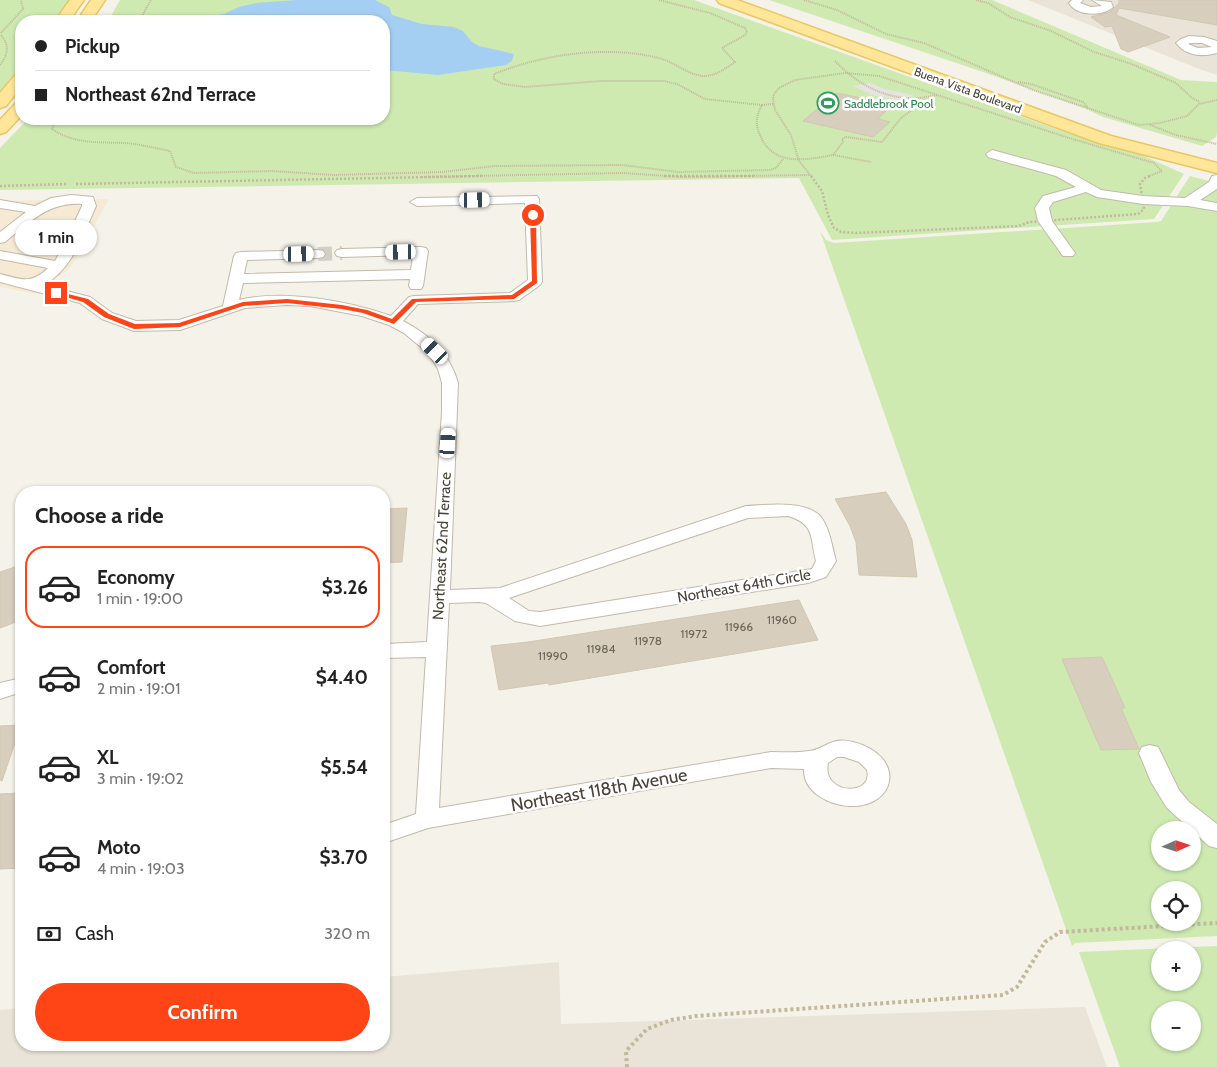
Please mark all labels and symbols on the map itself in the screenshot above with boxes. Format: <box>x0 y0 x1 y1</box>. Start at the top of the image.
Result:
street label: Buena Vista Boulevard <box>912 64 1024 116</box>
sports icon: Saddlebrook Pool <box>816 91 840 115</box>
place label: Saddlebrook Pool <box>844 96 933 111</box>
car <box>459 192 490 208</box>
route start <box>522 204 544 226</box>
callout: 1 min <box>15 220 97 256</box>
car <box>385 244 416 260</box>
car <box>283 246 314 262</box>
route end <box>45 282 67 304</box>
car <box>418 335 451 367</box>
car <box>439 428 456 458</box>
street label: Northeast 62nd Terrace <box>429 471 455 620</box>
street label: Northeast 64th Circle <box>676 565 812 607</box>
house number: 11960 <box>767 612 797 627</box>
house number: 11966 <box>725 619 753 634</box>
house number: 11972 <box>681 626 707 641</box>
house number: 11978 <box>634 633 662 648</box>
house number: 11984 <box>587 641 615 656</box>
house number: 11990 <box>538 648 568 663</box>
street label: Northeast 118th Avenue <box>509 764 689 816</box>
north arrow <box>1151 821 1201 871</box>

